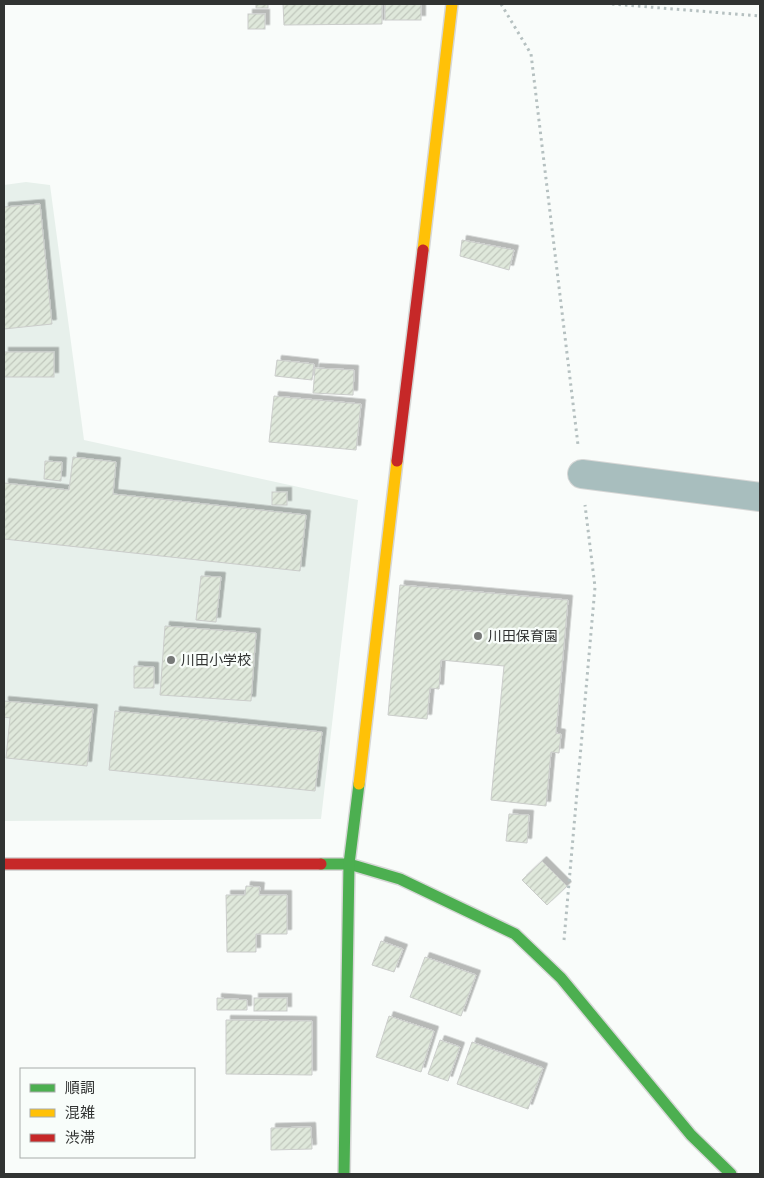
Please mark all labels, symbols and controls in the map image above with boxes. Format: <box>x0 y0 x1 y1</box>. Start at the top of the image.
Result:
place label: 川田保育園 <box>488 626 558 645</box>
marker: 川田保育園 <box>472 630 484 642</box>
place label: 川田小学校 <box>181 650 251 669</box>
marker: 川田小学校 <box>165 654 177 666</box>
legend <box>20 1068 195 1158</box>
text: 順調 <box>65 1077 95 1098</box>
text: 混雑 <box>65 1102 95 1123</box>
text: 渋滞 <box>65 1127 95 1148</box>

